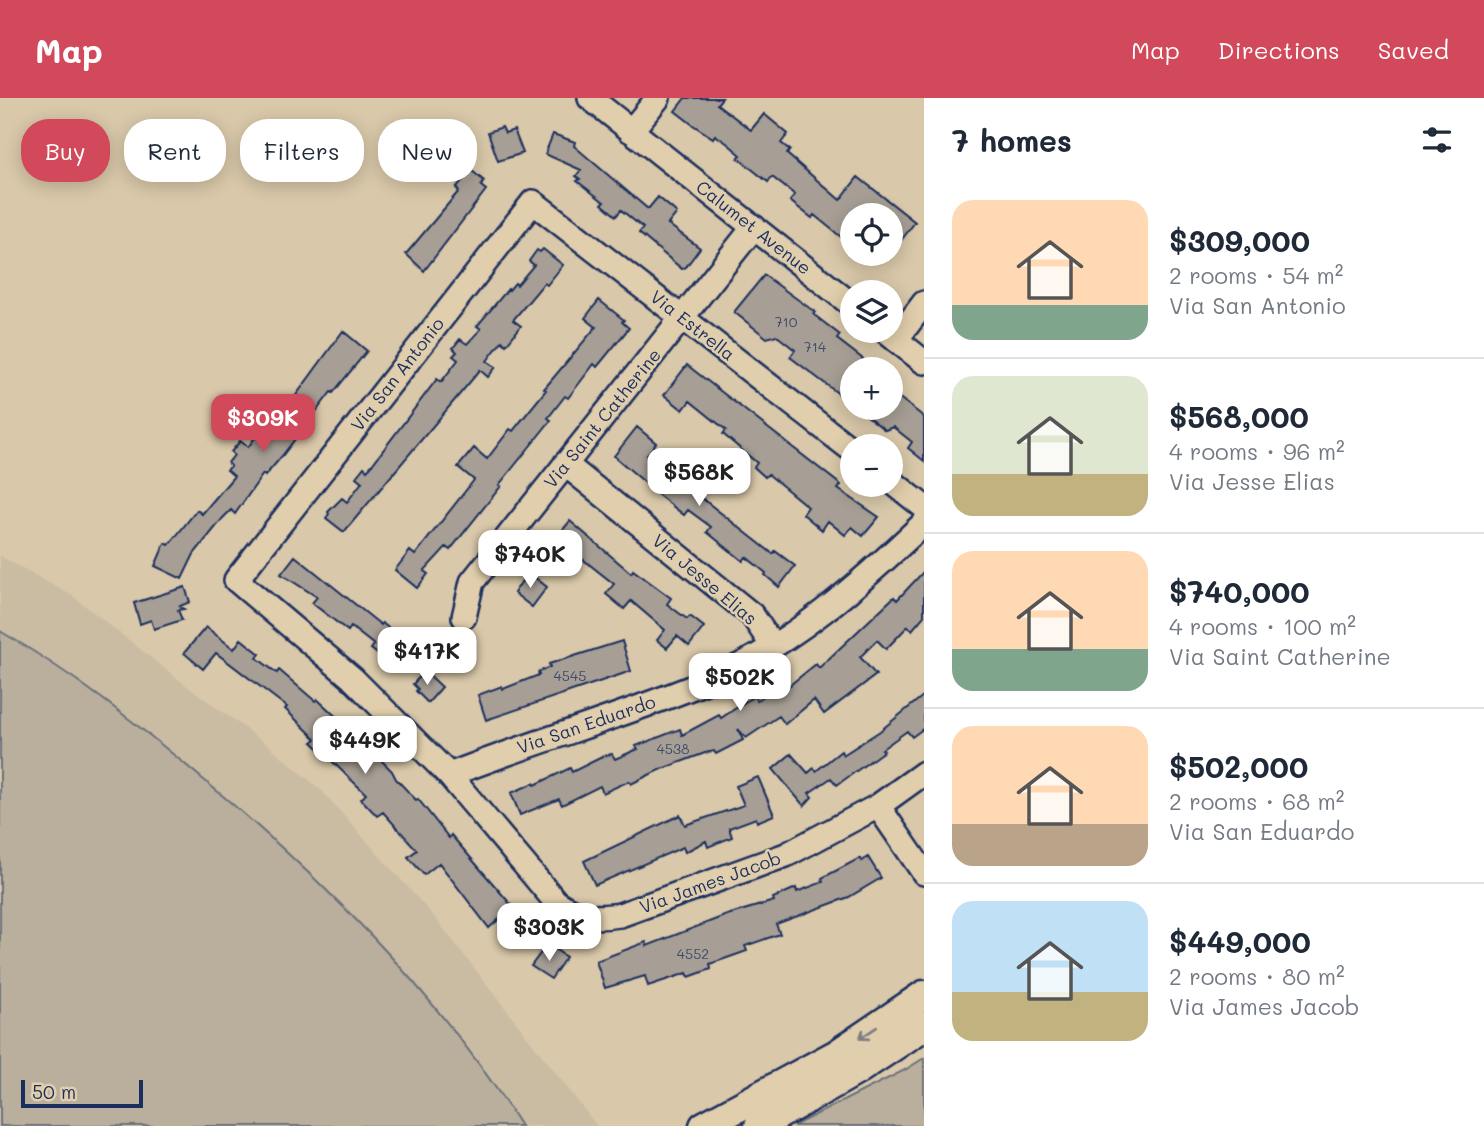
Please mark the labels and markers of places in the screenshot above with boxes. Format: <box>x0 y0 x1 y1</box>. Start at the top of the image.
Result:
pin: $309K <box>214 394 312 454</box>
pin: $568K <box>650 448 748 508</box>
pin: $740K <box>481 531 579 590</box>
pin: $417K <box>378 628 476 687</box>
pin: $502K <box>691 654 789 713</box>
pin: $449K <box>316 716 414 776</box>
pin: $303K <box>500 904 598 963</box>

